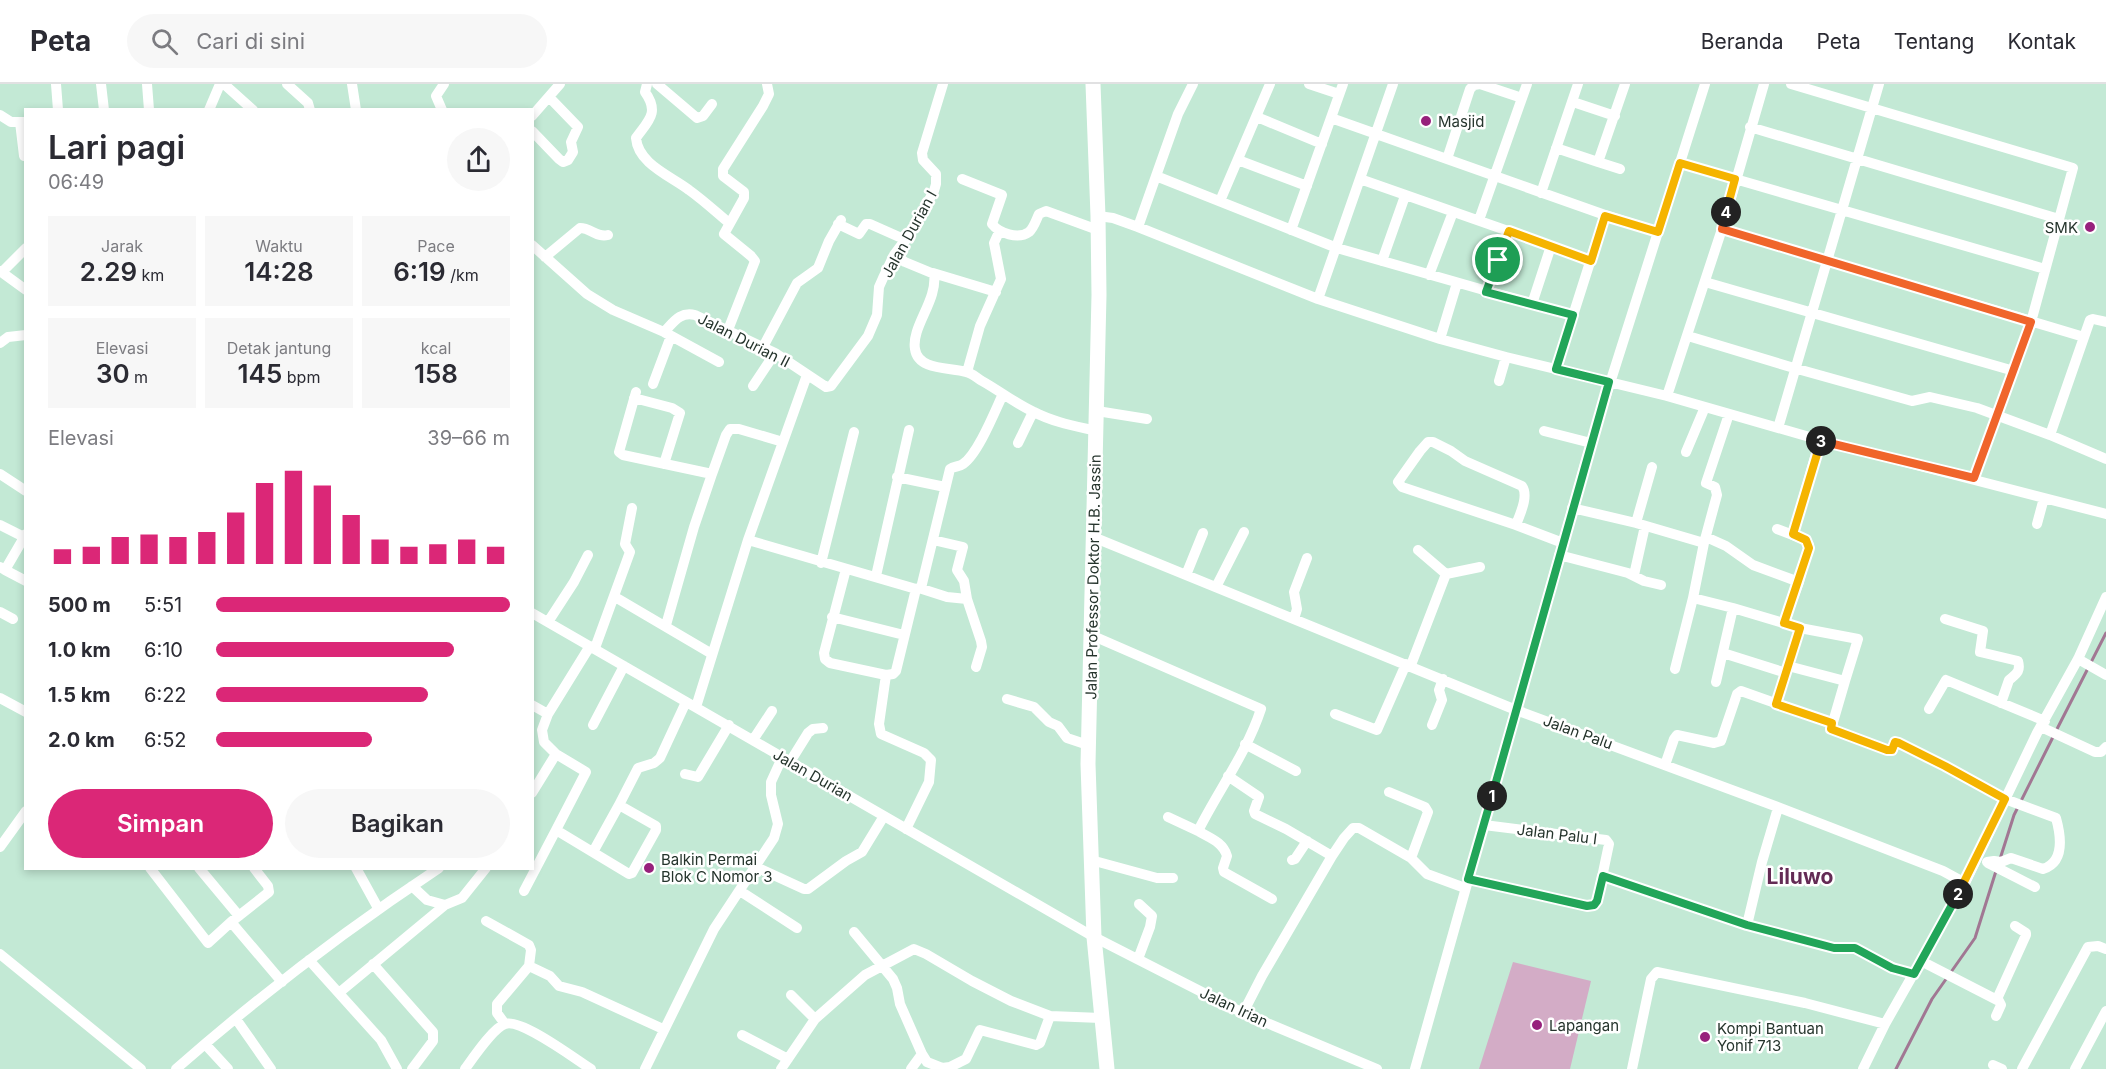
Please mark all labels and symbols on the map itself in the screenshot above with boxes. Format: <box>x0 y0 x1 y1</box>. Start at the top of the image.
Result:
place label: Masjid <box>1438 112 1484 131</box>
marker: Masjid <box>1419 114 1433 128</box>
street label: Jalan Durian I <box>877 187 941 281</box>
pin: 4 <box>1711 197 1741 227</box>
place label: SMK <box>2045 218 2078 237</box>
marker: SMK <box>2083 220 2097 234</box>
pin <box>1472 234 1523 285</box>
street label: Jalan Durian II <box>695 309 793 371</box>
pin: 3 <box>1806 426 1836 456</box>
street label: Jalan Professor Doktor H.B. Jassin <box>1081 454 1105 700</box>
street label: Jalan Palu <box>1541 711 1615 753</box>
street label: Jalan Durian <box>770 745 856 805</box>
pin: 1 <box>1477 781 1507 811</box>
street label: Jalan Palu I <box>1516 820 1598 848</box>
place label: Balkin Permai Blok C Nomor 3 <box>661 850 773 886</box>
marker: Balkin Permai Blok C Nomor 3 <box>642 861 656 875</box>
district label: Liluwo <box>1767 864 1834 889</box>
pin: 2 <box>1943 879 1973 909</box>
street label: Jalan Irian <box>1197 983 1271 1031</box>
place label: Lapangan <box>1549 1016 1619 1035</box>
marker: Lapangan <box>1530 1018 1544 1032</box>
place label: Kompi Bantuan Yonif 713 <box>1717 1019 1824 1055</box>
marker: Kompi Bantuan Yonif 713 <box>1698 1030 1712 1044</box>

